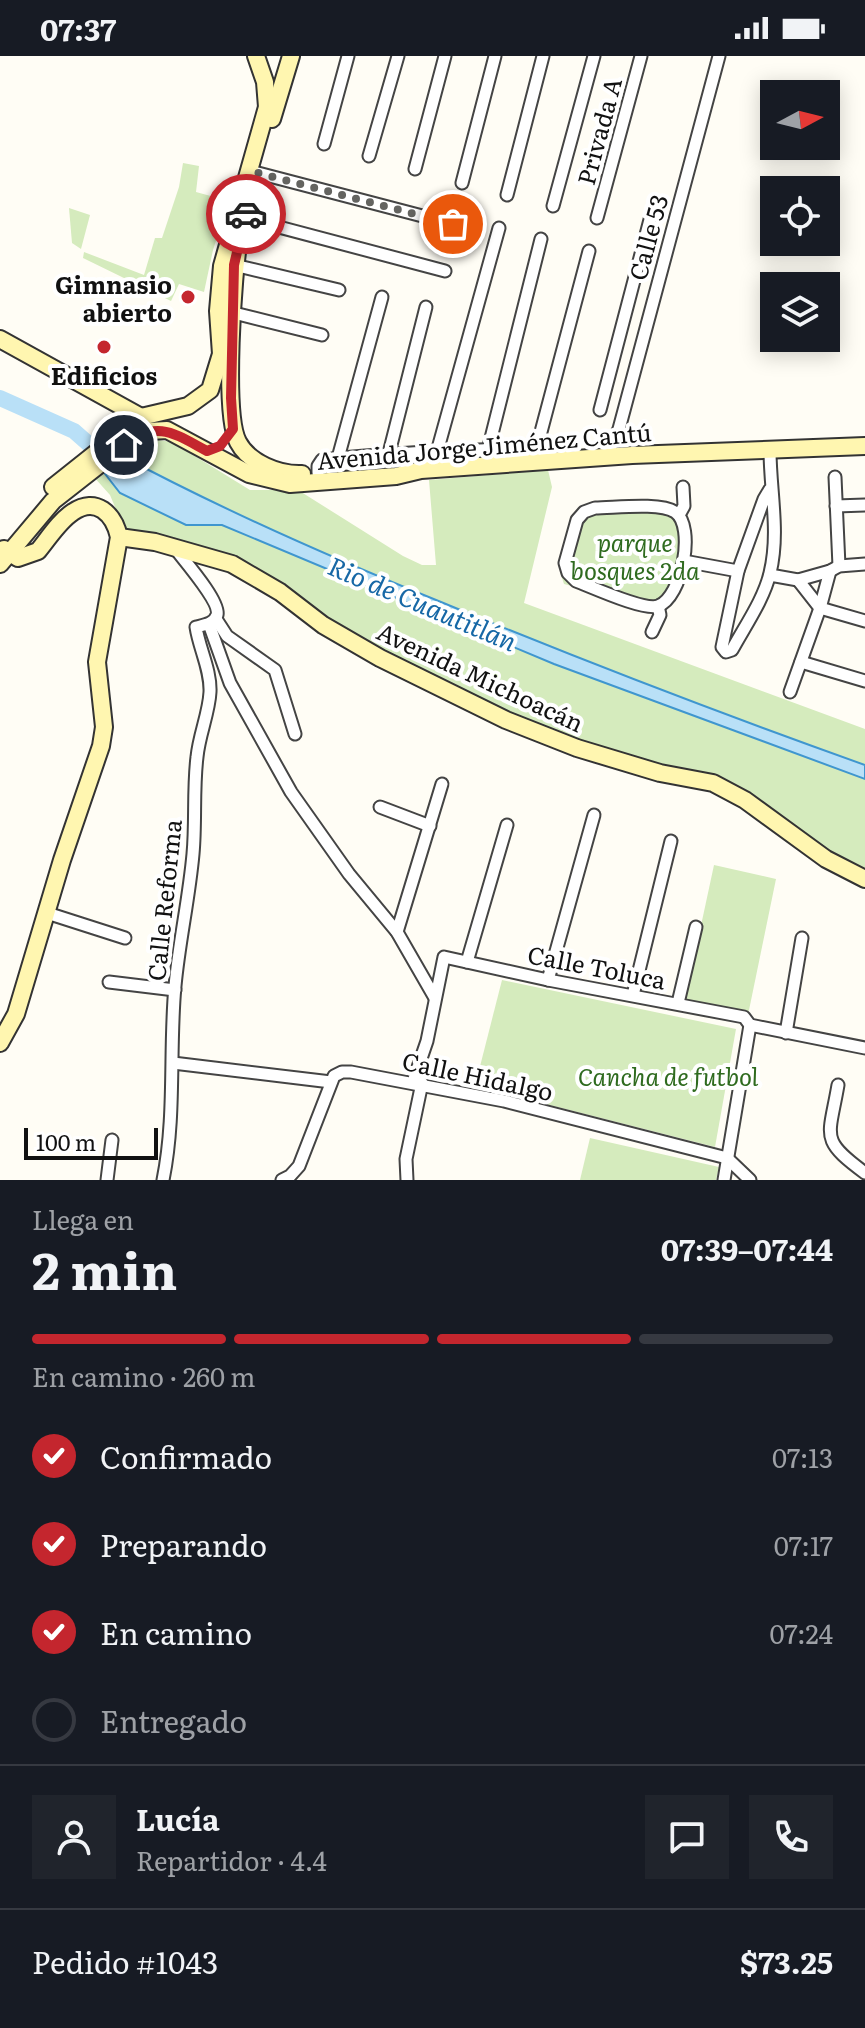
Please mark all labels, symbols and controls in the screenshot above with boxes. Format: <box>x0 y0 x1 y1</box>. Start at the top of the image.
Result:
text: 07:37 <box>40 6 116 50</box>
street label: Privada A <box>567 73 629 189</box>
north arrow <box>760 80 840 160</box>
map controls <box>760 80 840 352</box>
courier <box>206 174 286 254</box>
button: locate <box>760 176 840 256</box>
pin <box>419 190 487 258</box>
street label: Calle 53 <box>619 190 675 284</box>
icon: car <box>224 192 268 236</box>
icon: bag <box>431 202 475 246</box>
place label: Gimnasio abierto <box>55 266 172 329</box>
button: layers <box>760 272 840 352</box>
marker: Gimnasio abierto <box>179 288 197 306</box>
marker: Edificios <box>95 338 113 356</box>
place label: Edificios <box>51 357 157 392</box>
pin <box>90 411 158 479</box>
street label: Avenida Jorge Jiménez Cantú <box>315 413 653 477</box>
icon: home <box>102 423 146 467</box>
park label: parque bosques 2da <box>570 524 700 587</box>
water label: Rio de Cuautitlán <box>323 545 524 660</box>
street label: Avenida Michoacán <box>372 613 590 739</box>
street label: Calle Reforma <box>137 817 189 982</box>
street label: Calle Toluca <box>525 935 669 997</box>
street label: Calle Hidalgo <box>399 1042 557 1108</box>
park label: Cancha de futbol <box>578 1058 759 1093</box>
scale bar <box>24 1124 158 1160</box>
text: 100 m <box>36 1125 96 1158</box>
text: Llega en <box>32 1199 134 1238</box>
text: 07:39–07:44 <box>661 1226 833 1270</box>
text: 2 min <box>32 1229 177 1306</box>
text: En camino · 260 m <box>32 1356 256 1395</box>
icon: check <box>32 1434 76 1478</box>
text: Confirmado <box>100 1434 272 1478</box>
text: 07:13 <box>772 1437 833 1476</box>
icon: check <box>32 1522 76 1566</box>
text: Preparando <box>100 1522 267 1566</box>
text: 07:17 <box>774 1525 833 1564</box>
icon: check <box>32 1610 76 1654</box>
text: En camino <box>100 1610 252 1654</box>
text: 07:24 <box>769 1613 833 1652</box>
text: Entregado <box>100 1698 247 1742</box>
button: person <box>32 1795 116 1879</box>
button: chat <box>645 1795 729 1879</box>
button: phone <box>749 1795 833 1879</box>
text: Lucía <box>136 1796 220 1840</box>
text: Repartidor · 4.4 <box>136 1840 327 1879</box>
text: Pedido #1043 <box>32 1939 218 1983</box>
text: $73.25 <box>740 1939 833 1983</box>

